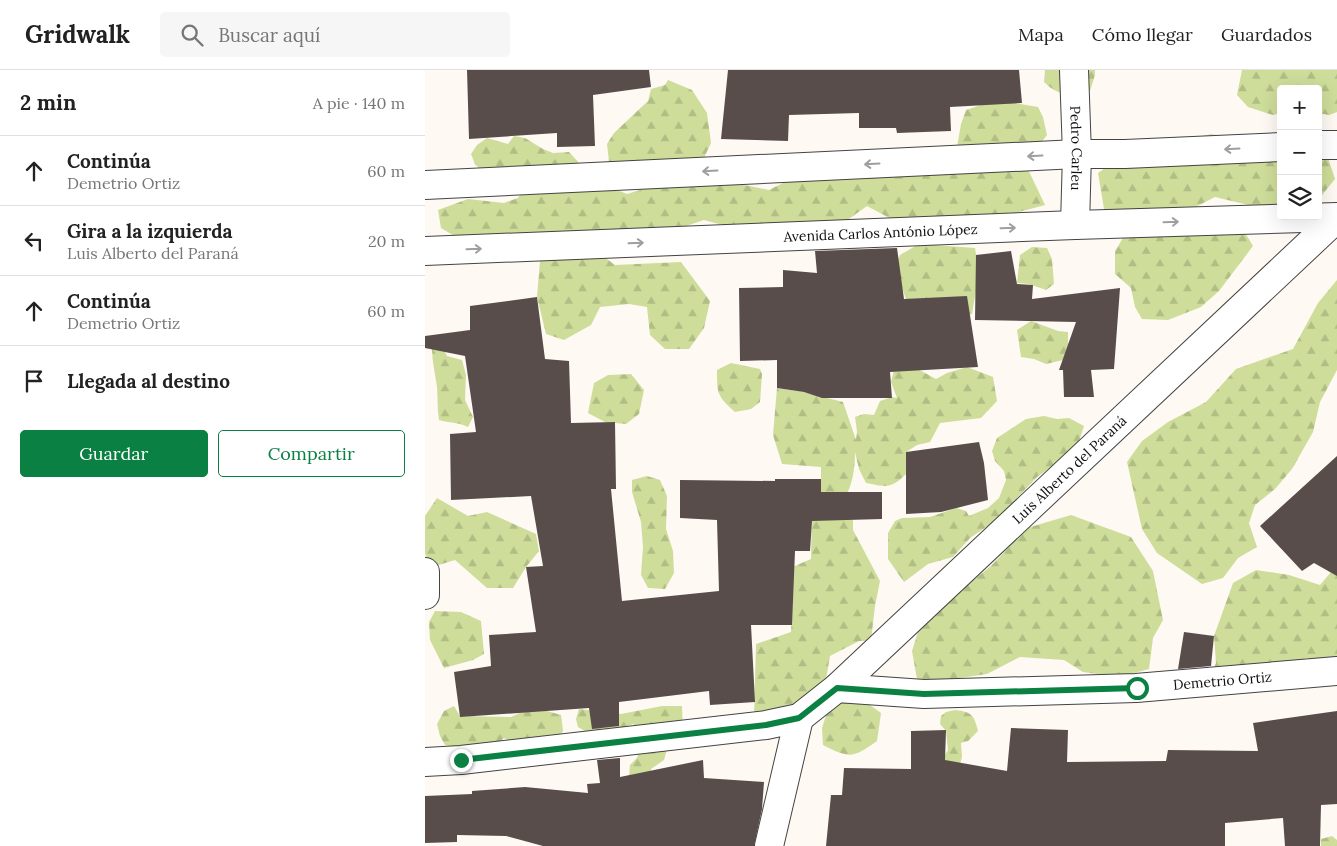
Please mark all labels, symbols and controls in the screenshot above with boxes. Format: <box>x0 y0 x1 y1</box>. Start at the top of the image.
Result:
search box <box>160 12 510 57</box>
text: Gridwalk <box>25 19 130 50</box>
icon: search <box>178 21 206 49</box>
text: Buscar aquí <box>218 23 320 47</box>
text: Mapa <box>1018 23 1064 46</box>
text: Cómo llegar <box>1092 23 1193 46</box>
text: Guardados <box>1221 23 1312 46</box>
map controls <box>1277 85 1322 220</box>
button: + <box>1277 85 1322 130</box>
text: 2 min <box>20 89 76 116</box>
text: A pie · 140 m <box>313 93 405 113</box>
street label: Pedro Carleu <box>1066 105 1086 191</box>
button: − <box>1277 130 1322 175</box>
one-way arrow <box>1224 145 1240 154</box>
text: Continúa <box>67 149 151 173</box>
one-way arrow <box>1027 152 1043 161</box>
icon: ahead <box>20 157 48 185</box>
one-way arrow <box>865 159 881 168</box>
text: 60 m <box>367 161 405 181</box>
one-way arrow <box>702 167 718 176</box>
text: Demetrio Ortiz <box>67 173 180 193</box>
button: layers <box>1277 175 1322 220</box>
one-way arrow <box>1162 218 1178 227</box>
text: Gira a la izquierda <box>67 219 233 243</box>
street label: Avenida Carlos António López <box>782 220 978 246</box>
one-way arrow <box>1000 223 1016 233</box>
icon: left <box>20 227 48 255</box>
text: 20 m <box>368 231 405 251</box>
one-way arrow <box>628 238 644 247</box>
text: Luis Alberto del Paraná <box>67 243 239 263</box>
one-way arrow <box>465 244 481 254</box>
text: Continúa <box>67 289 151 313</box>
icon: ahead <box>20 297 48 325</box>
text: 60 m <box>367 301 405 321</box>
text: Demetrio Ortiz <box>67 313 180 333</box>
icon: arrive <box>20 367 48 395</box>
text: Llegada al destino <box>67 369 230 393</box>
street label: Luis Alberto del Paraná <box>1008 412 1130 528</box>
button: Guardar <box>20 430 208 477</box>
button: Compartir <box>218 430 405 477</box>
street label: Demetrio Ortiz <box>1172 668 1273 694</box>
route start <box>1126 677 1149 700</box>
route end <box>450 749 473 772</box>

